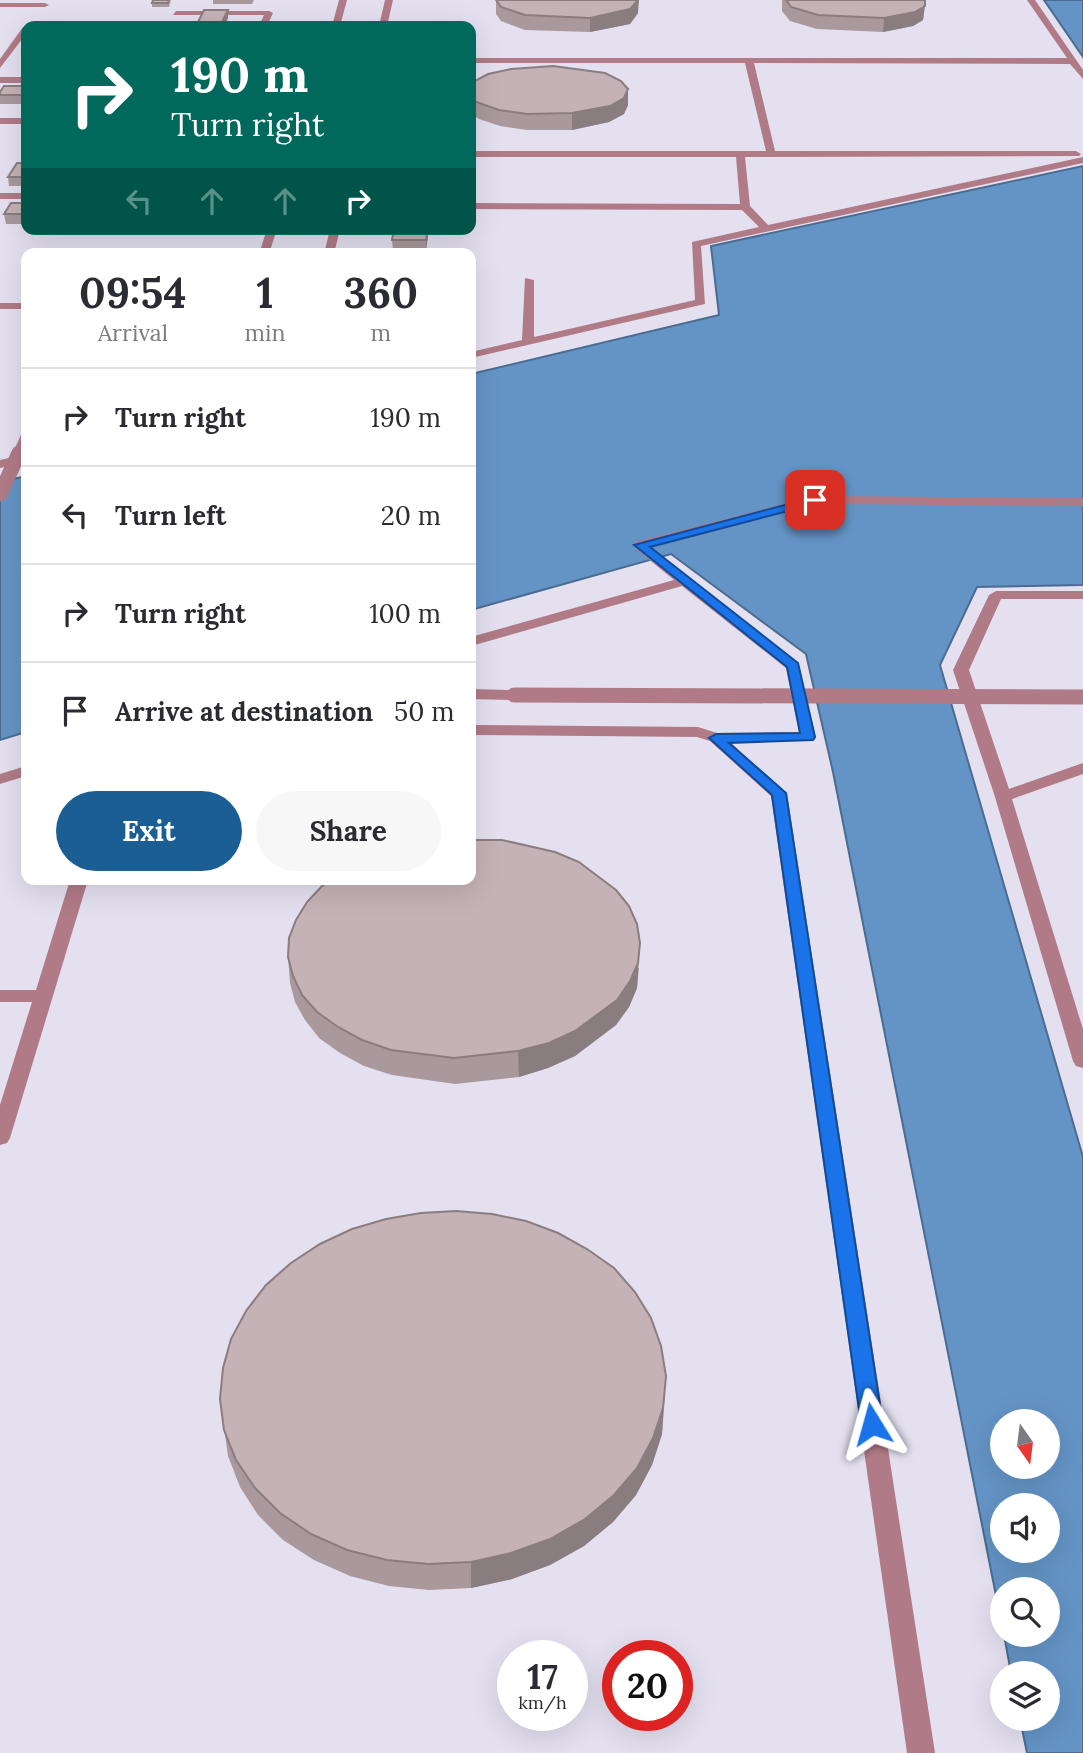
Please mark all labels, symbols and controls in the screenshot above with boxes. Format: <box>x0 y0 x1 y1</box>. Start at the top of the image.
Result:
text: 190 m <box>171 43 308 105</box>
icon: right <box>56 49 147 140</box>
text: Turn right <box>171 104 324 145</box>
icon: left <box>120 182 158 220</box>
icon: ahead <box>193 182 231 220</box>
icon: ahead <box>266 182 304 220</box>
icon: right <box>339 182 377 220</box>
text: 09:54 <box>79 266 187 320</box>
text: 1 <box>257 266 274 320</box>
text: 360 <box>344 266 418 320</box>
text: Arrival <box>98 318 168 347</box>
text: min <box>245 318 286 347</box>
text: m <box>370 318 391 347</box>
icon: right <box>56 398 94 436</box>
text: Turn right <box>115 401 246 434</box>
text: 190 m <box>370 401 441 434</box>
pin <box>785 470 845 530</box>
icon: arrive <box>796 481 834 519</box>
icon: left <box>56 496 94 534</box>
text: Turn left <box>115 499 226 532</box>
text: 20 m <box>381 499 441 532</box>
icon: right <box>56 594 94 632</box>
text: Turn right <box>115 597 246 630</box>
text: 100 m <box>369 597 441 630</box>
icon: arrive <box>56 692 94 730</box>
text: Arrive at destination <box>115 695 373 728</box>
text: 50 m <box>394 695 455 728</box>
button: Exit <box>56 791 242 871</box>
button: Share <box>256 791 441 871</box>
position arrow <box>835 1387 909 1461</box>
north arrow <box>990 1409 1060 1479</box>
map controls <box>990 1409 1060 1731</box>
button: sound <box>990 1493 1060 1563</box>
button: search <box>990 1577 1060 1647</box>
speed limit sign: 20 <box>602 1640 693 1731</box>
text: 17 <box>527 1654 558 1699</box>
button: layers <box>990 1661 1060 1731</box>
text: km/h <box>518 1691 567 1714</box>

